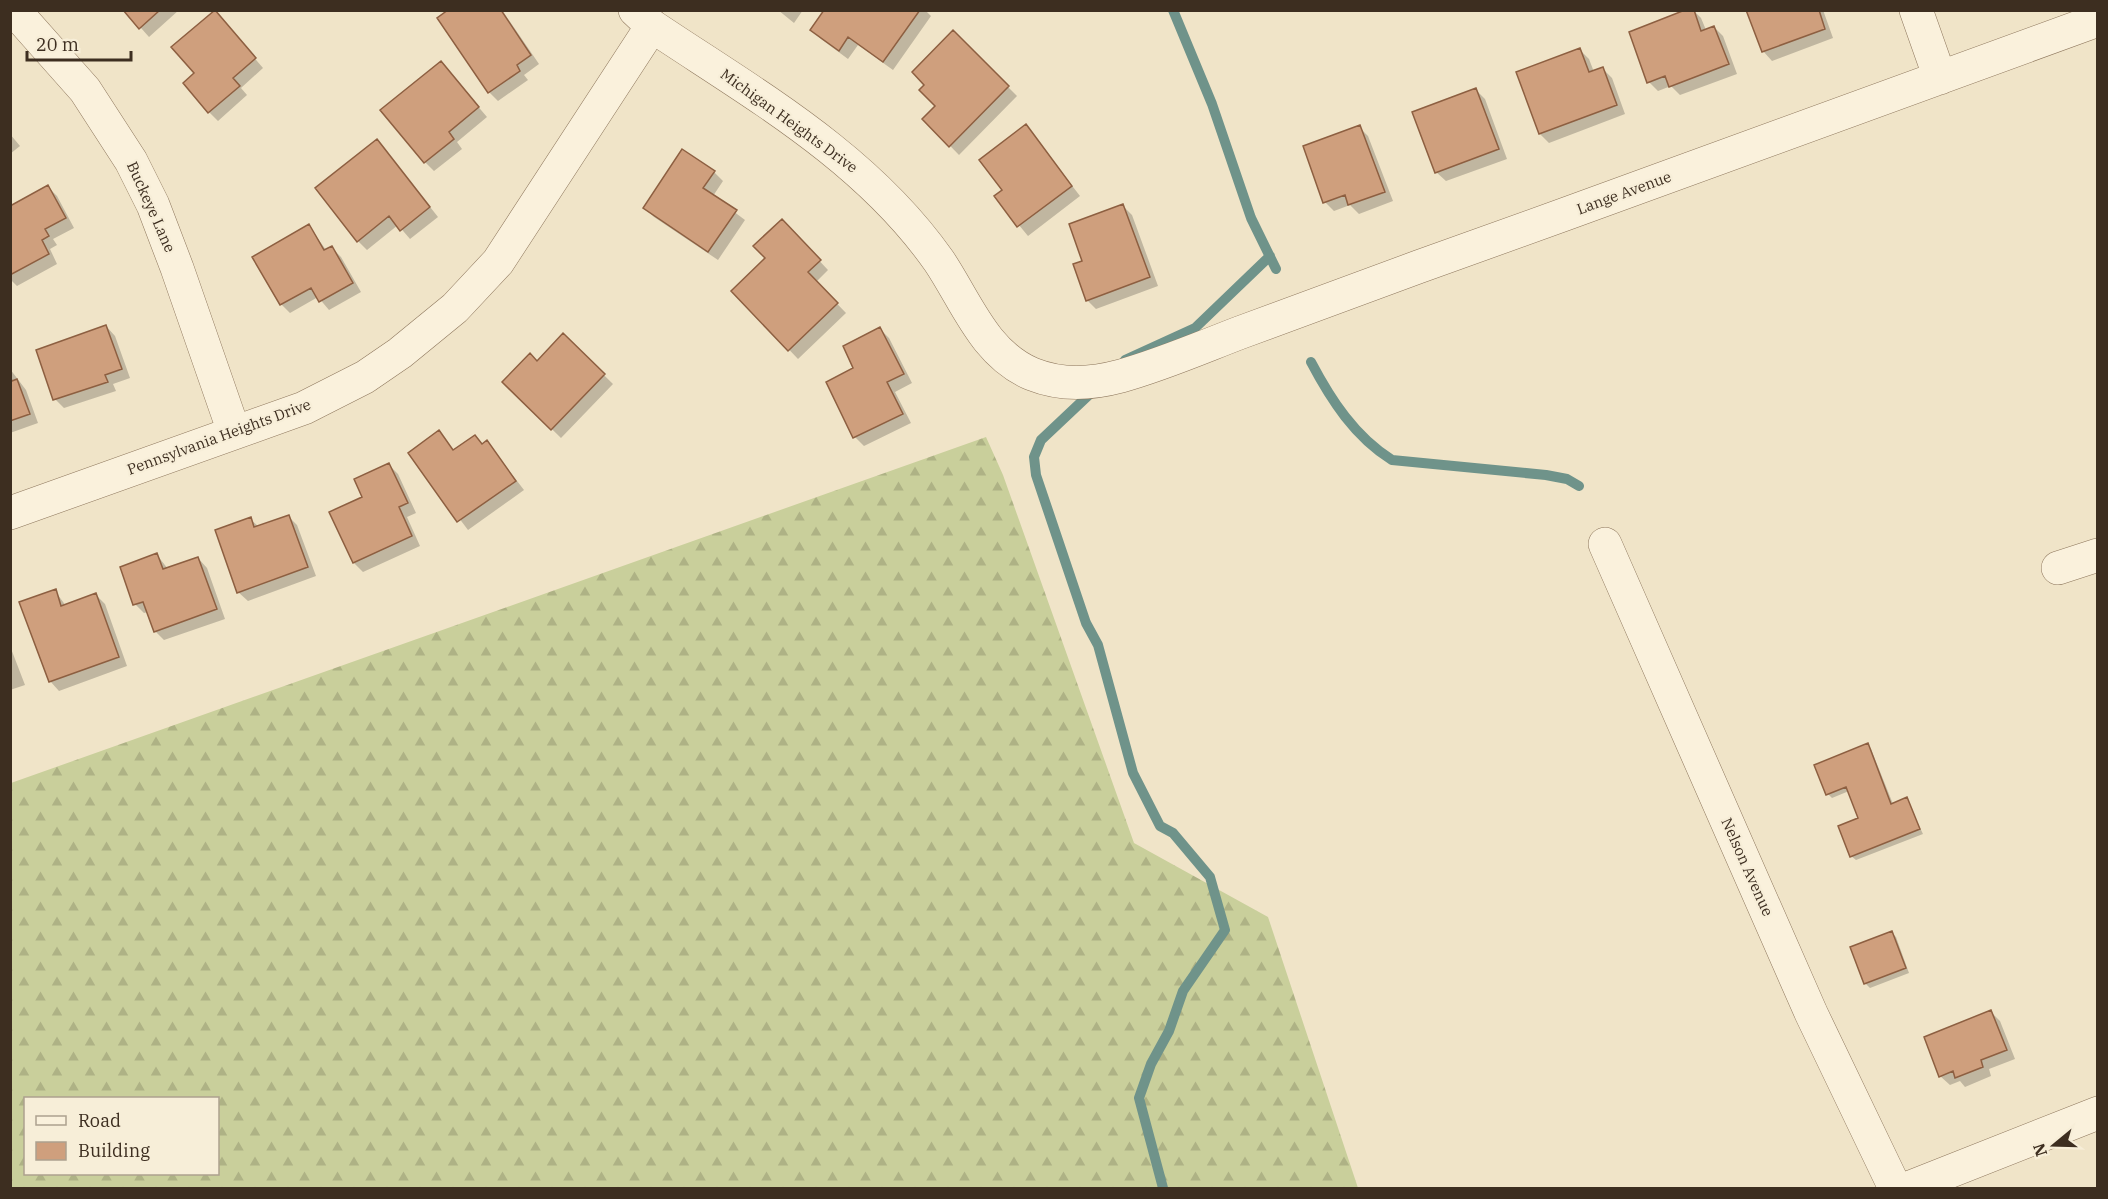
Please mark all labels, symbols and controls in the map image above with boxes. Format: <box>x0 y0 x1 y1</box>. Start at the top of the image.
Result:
scale bar <box>27 24 130 62</box>
text: 20 m <box>36 33 79 56</box>
street label: Michigan Heights Drive <box>717 64 862 177</box>
street label: Buckeye Lane <box>123 158 180 255</box>
street label: Lange Avenue <box>1574 167 1674 218</box>
street label: Pennsylvania Heights Drive <box>124 394 313 479</box>
street label: Nelson Avenue <box>1717 815 1778 919</box>
legend <box>24 1097 219 1175</box>
text: Road <box>78 1109 121 1132</box>
north arrow <box>2024 1115 2084 1175</box>
text: Building <box>78 1139 150 1162</box>
text: N <box>2028 1141 2051 1159</box>

